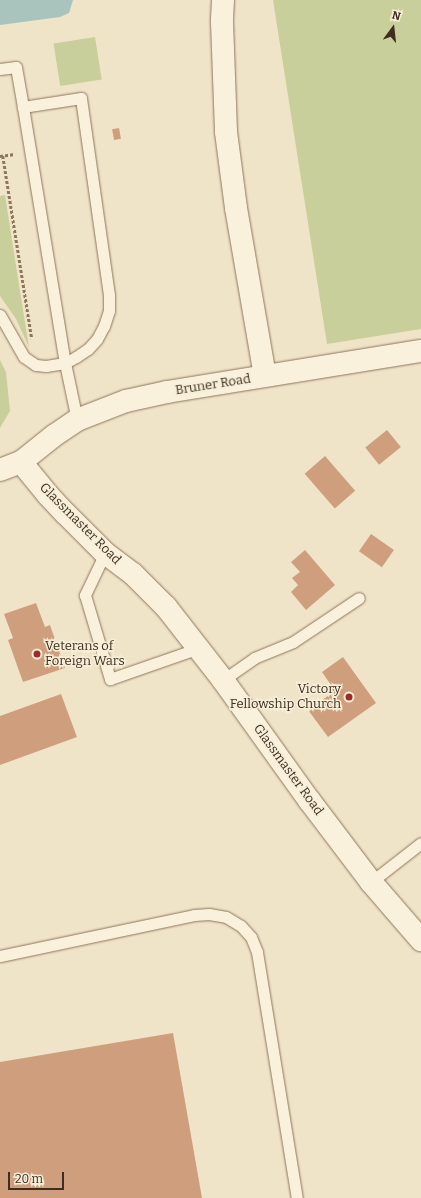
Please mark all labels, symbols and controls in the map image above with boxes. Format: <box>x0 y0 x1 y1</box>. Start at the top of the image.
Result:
north arrow <box>373 8 413 48</box>
text: N <box>390 9 402 23</box>
street label: Bruner Road <box>174 371 252 399</box>
street label: Glassmaster Road <box>36 480 124 568</box>
place label: Veterans of Foreign Wars <box>45 639 125 670</box>
marker: Veterans of Foreign Wars <box>32 649 42 659</box>
place label: Victory Fellowship Church <box>230 682 341 713</box>
marker: Victory Fellowship Church <box>344 692 354 702</box>
street label: Glassmaster Road <box>250 721 326 819</box>
scale bar <box>10 1164 66 1190</box>
text: 20 m <box>15 1172 43 1186</box>

